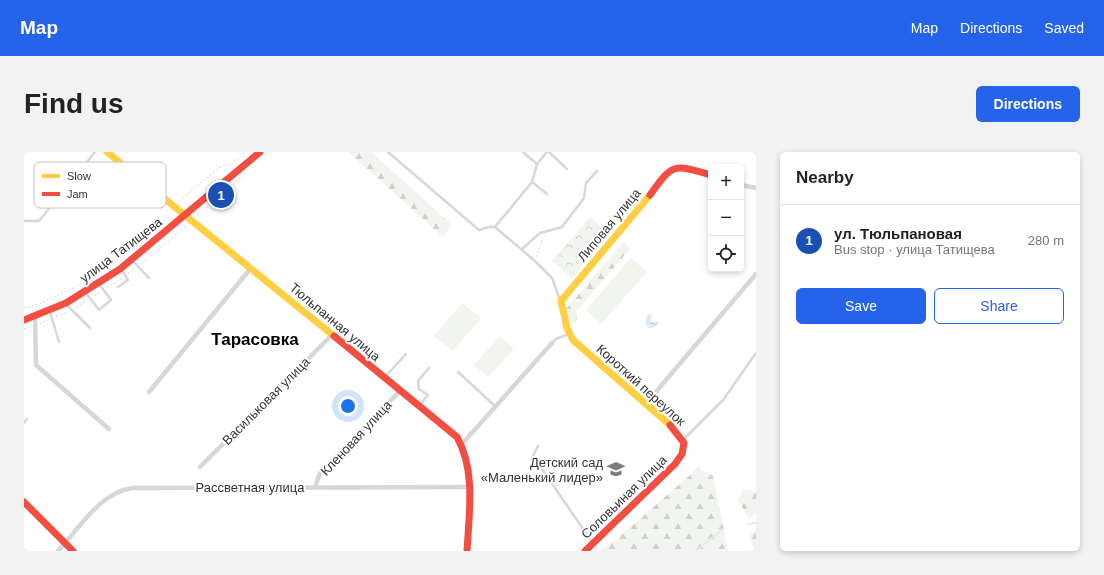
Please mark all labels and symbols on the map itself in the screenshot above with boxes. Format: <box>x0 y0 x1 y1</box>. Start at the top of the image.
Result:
legend <box>34 162 166 208</box>
text: Slow <box>67 170 91 182</box>
pin: 1 <box>208 180 234 210</box>
street label: Липовая улица <box>574 185 644 264</box>
text: Jam <box>67 188 88 200</box>
street label: улица Татищева <box>77 214 166 286</box>
street label: Тюльпанная улица <box>287 280 384 365</box>
district label: Тарасовка <box>211 330 299 349</box>
street label: Короткий переулок <box>594 341 689 429</box>
street label: Васильковая улица <box>219 354 313 448</box>
your location <box>338 396 358 416</box>
street label: Кленовая улица <box>317 397 395 479</box>
street label: Соловьиная улица <box>578 452 670 542</box>
place label: Детский сад «Маленький лидер» <box>481 455 603 485</box>
school or university icon: Детский сад «Маленький лидер» <box>606 459 626 479</box>
street label: Рассветная улица <box>196 480 305 495</box>

